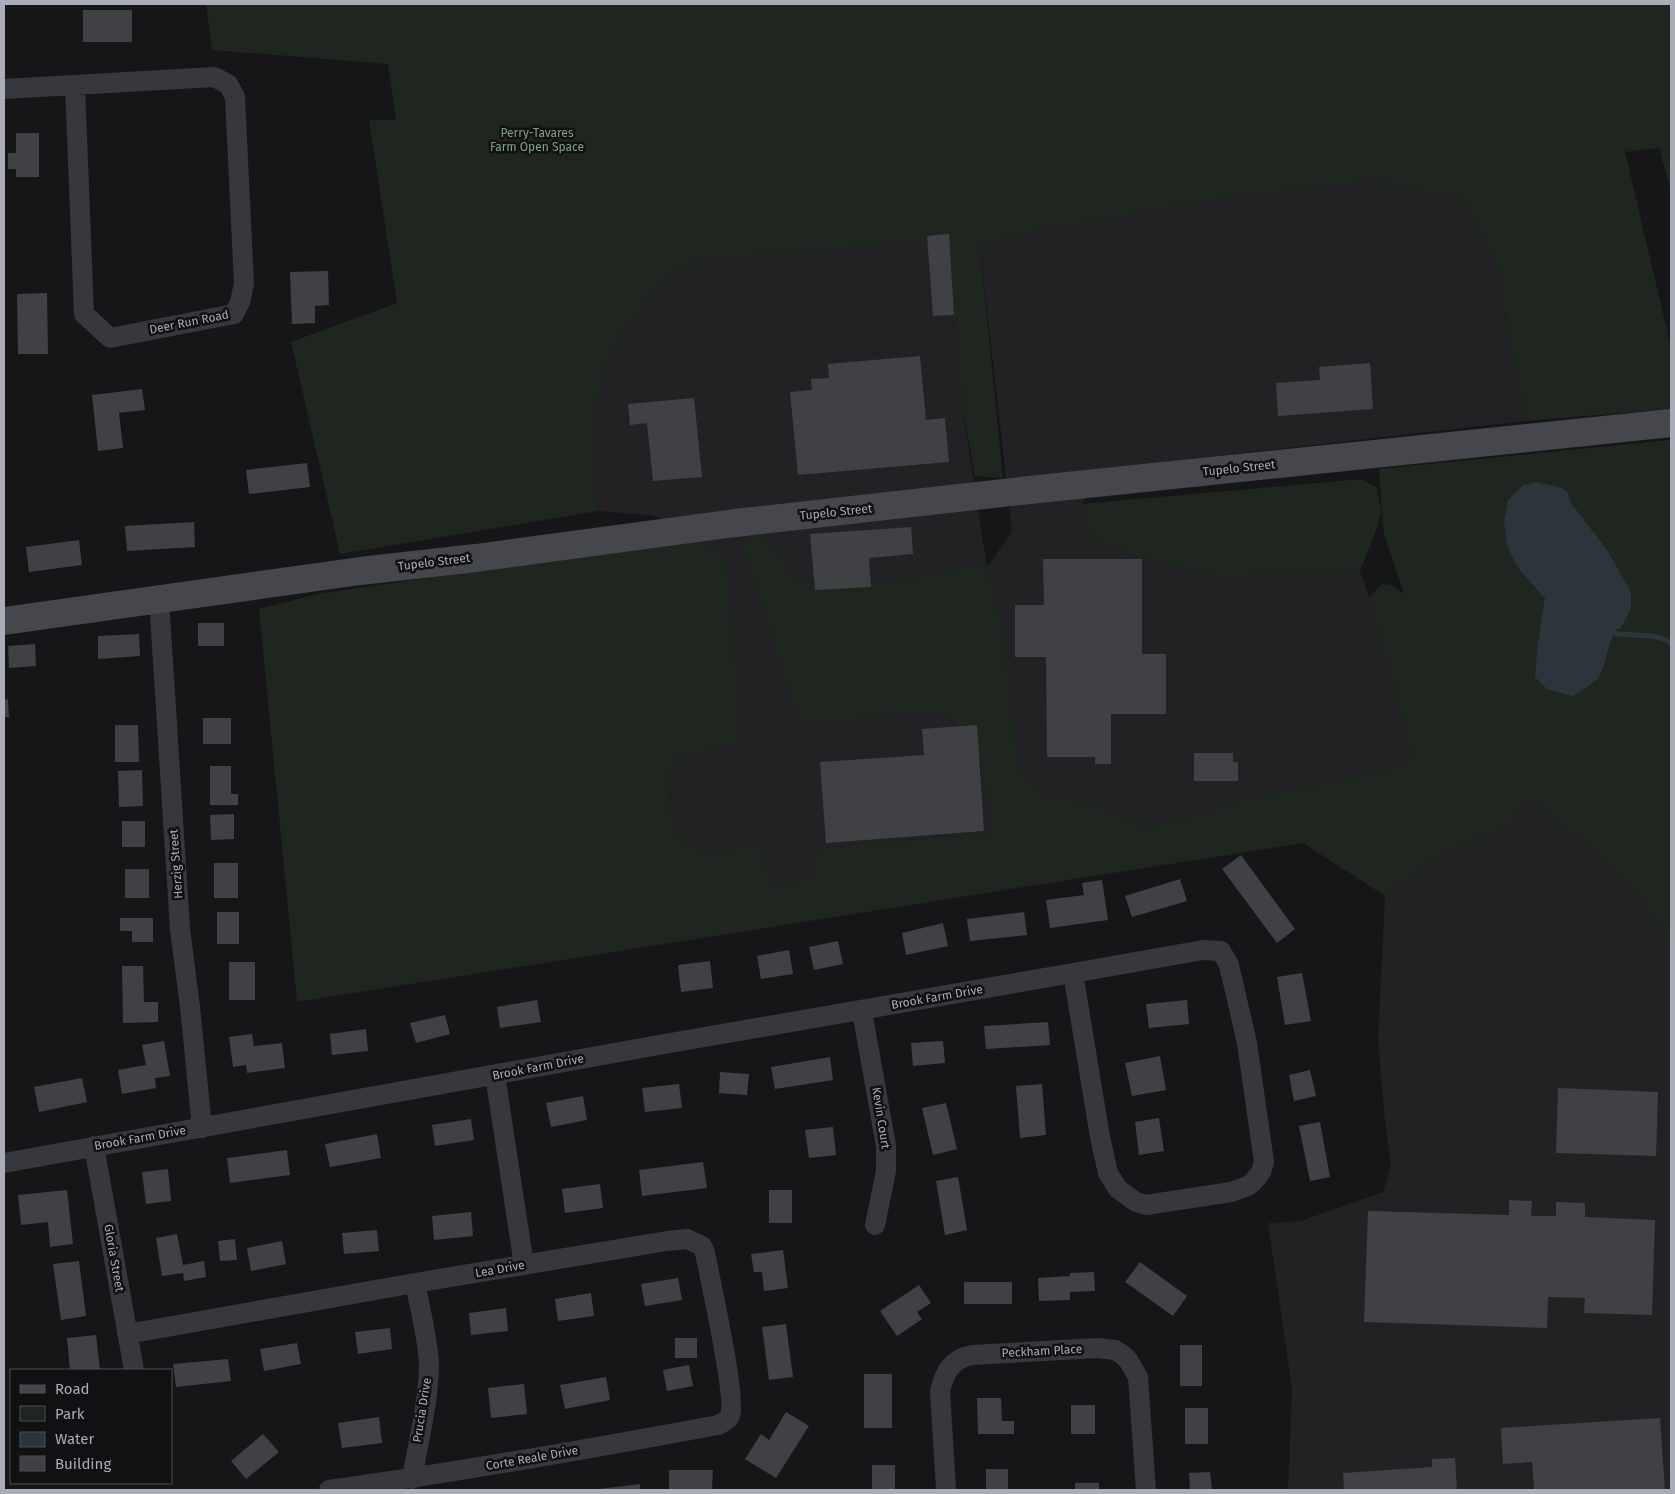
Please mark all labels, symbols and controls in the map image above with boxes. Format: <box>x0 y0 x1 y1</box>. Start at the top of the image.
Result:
park label: Perry-Tavares Farm Open Space <box>490 126 584 154</box>
street label: Deer Run Road <box>148 307 230 337</box>
street label: Tupelo Street <box>1202 457 1276 479</box>
street label: Tupelo Street <box>799 501 873 523</box>
street label: Tupelo Street <box>397 551 472 573</box>
street label: Herzig Street <box>167 828 185 899</box>
street label: Brook Farm Drive <box>890 982 984 1012</box>
street label: Brook Farm Drive <box>491 1051 585 1083</box>
street label: Kevin Court <box>869 1086 893 1151</box>
street label: Brook Farm Drive <box>93 1123 187 1153</box>
street label: Gloria Street <box>101 1223 127 1294</box>
street label: Lea Drive <box>474 1258 526 1280</box>
street label: Peckham Place <box>1001 1342 1083 1360</box>
legend <box>10 1369 172 1484</box>
street label: Prucia Drive <box>410 1377 434 1443</box>
text: Road <box>55 1380 90 1398</box>
text: Park <box>55 1405 85 1423</box>
text: Water <box>55 1430 94 1448</box>
street label: Corte Reale Drive <box>485 1443 579 1473</box>
text: Building <box>55 1455 111 1473</box>

